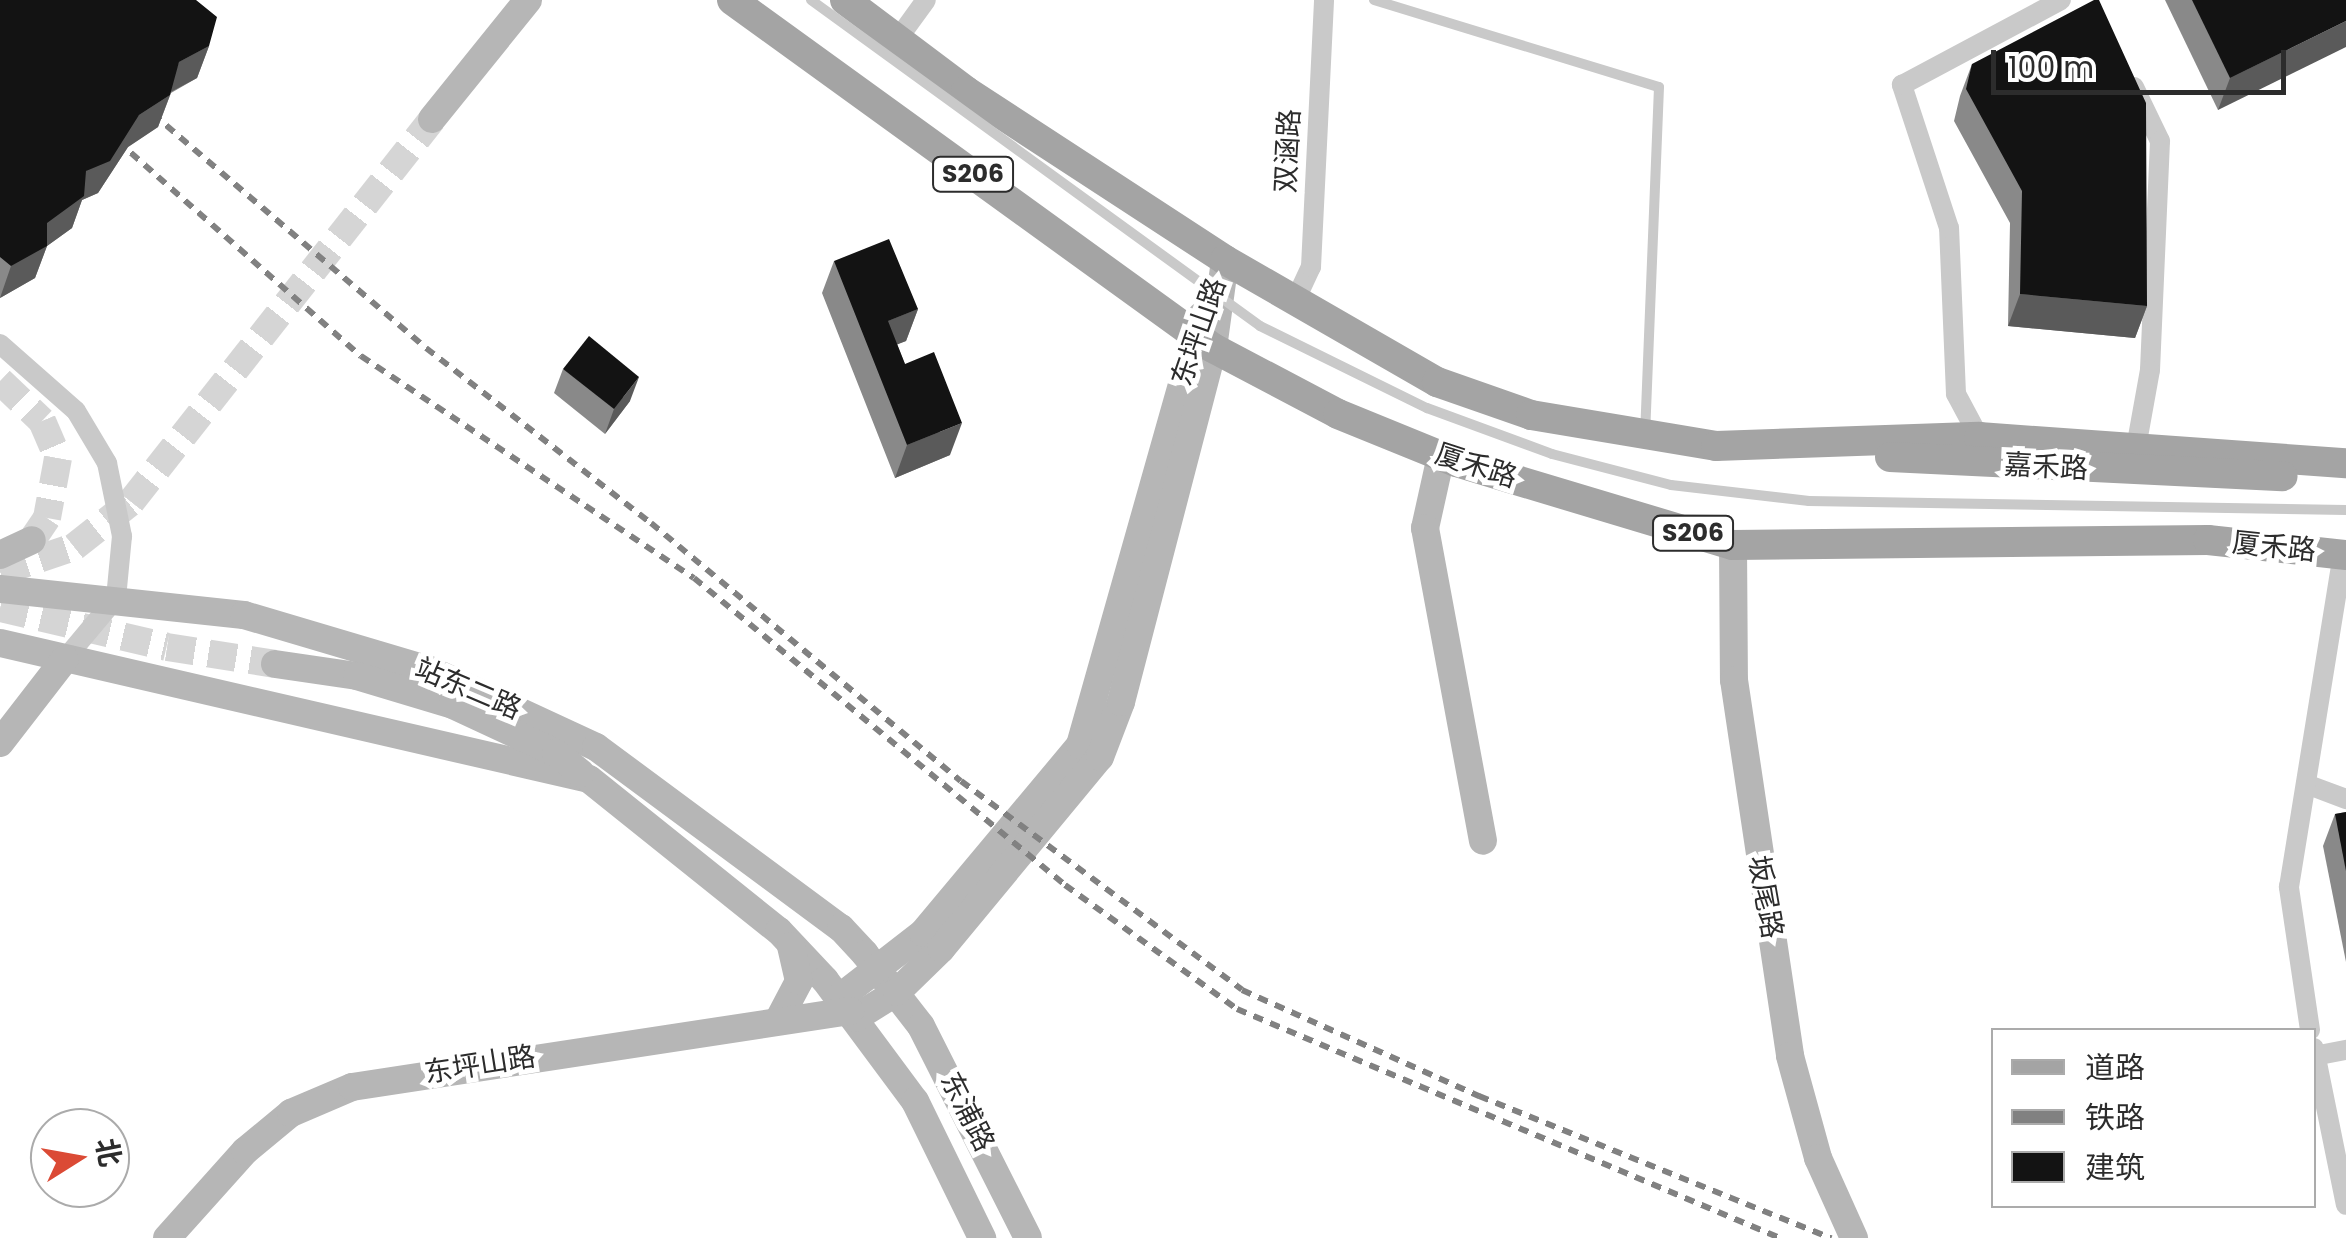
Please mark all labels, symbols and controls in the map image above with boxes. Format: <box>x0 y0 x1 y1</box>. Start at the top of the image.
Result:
scale bar <box>1996 30 2291 92</box>
text: 100 m <box>2008 46 2094 89</box>
street label: 双涵路 <box>1269 108 1307 194</box>
road number: S206 <box>930 154 1016 194</box>
street label: 东坪山路 <box>1165 274 1233 390</box>
street label: 厦禾路 <box>1431 437 1521 495</box>
street label: 嘉禾路 <box>2003 448 2089 486</box>
road number: S206 <box>1650 513 1736 553</box>
street label: 厦禾路 <box>2230 526 2318 568</box>
street label: 站东二路 <box>410 652 526 726</box>
street label: 坂尾路 <box>1741 853 1789 941</box>
legend <box>1991 1028 2316 1208</box>
street label: 东坪山路 <box>422 1040 538 1090</box>
text: 道路 <box>2085 1046 2145 1089</box>
street label: 东浦路 <box>933 1067 1001 1157</box>
text: 铁路 <box>2085 1096 2145 1139</box>
north arrow <box>30 1108 130 1208</box>
text: 北 <box>86 1135 130 1170</box>
text: 建筑 <box>2085 1146 2145 1189</box>

